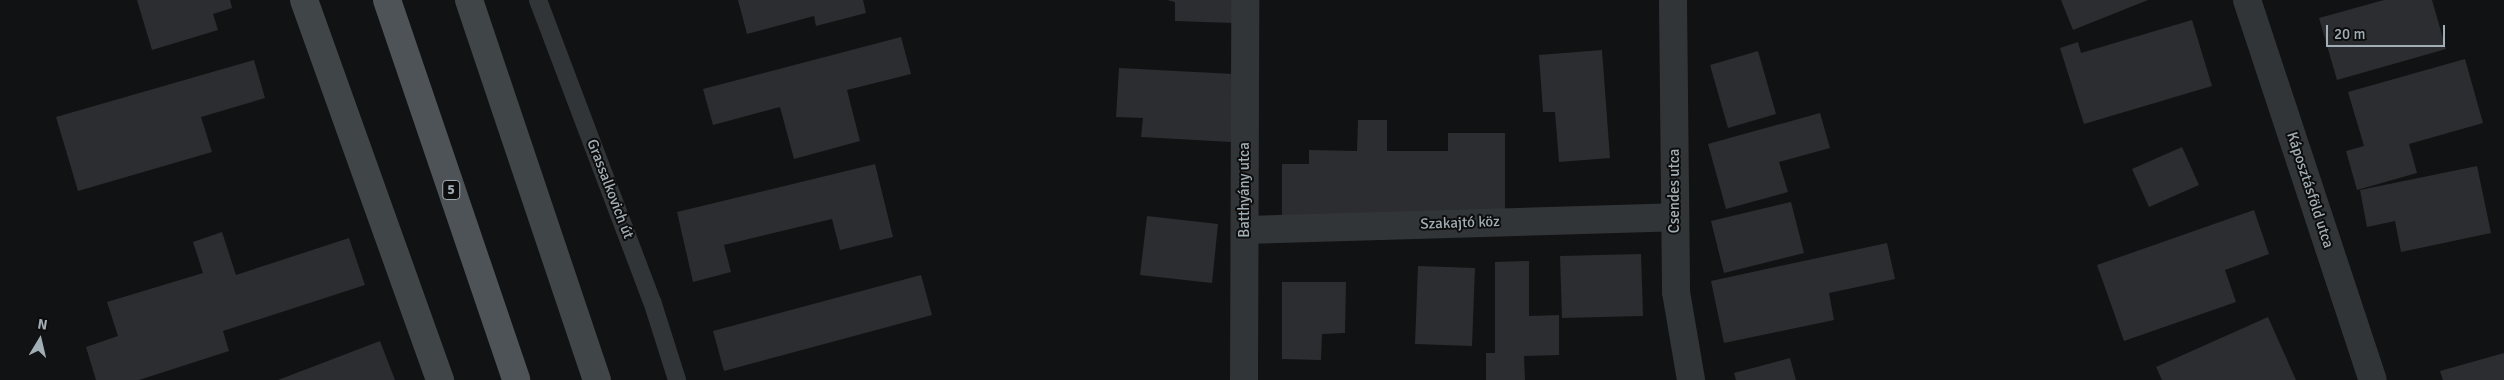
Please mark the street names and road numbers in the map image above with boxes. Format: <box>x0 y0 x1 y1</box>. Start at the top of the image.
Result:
street label: Káposztásföld utca <box>2283 130 2337 250</box>
street label: Grassalkovich út <box>583 137 637 241</box>
street label: Batthyány utca <box>1236 142 1254 238</box>
street label: Csendes utca <box>1666 149 1684 233</box>
road number: 5 <box>441 178 461 202</box>
street label: Szakajtó köz <box>1420 213 1500 233</box>

